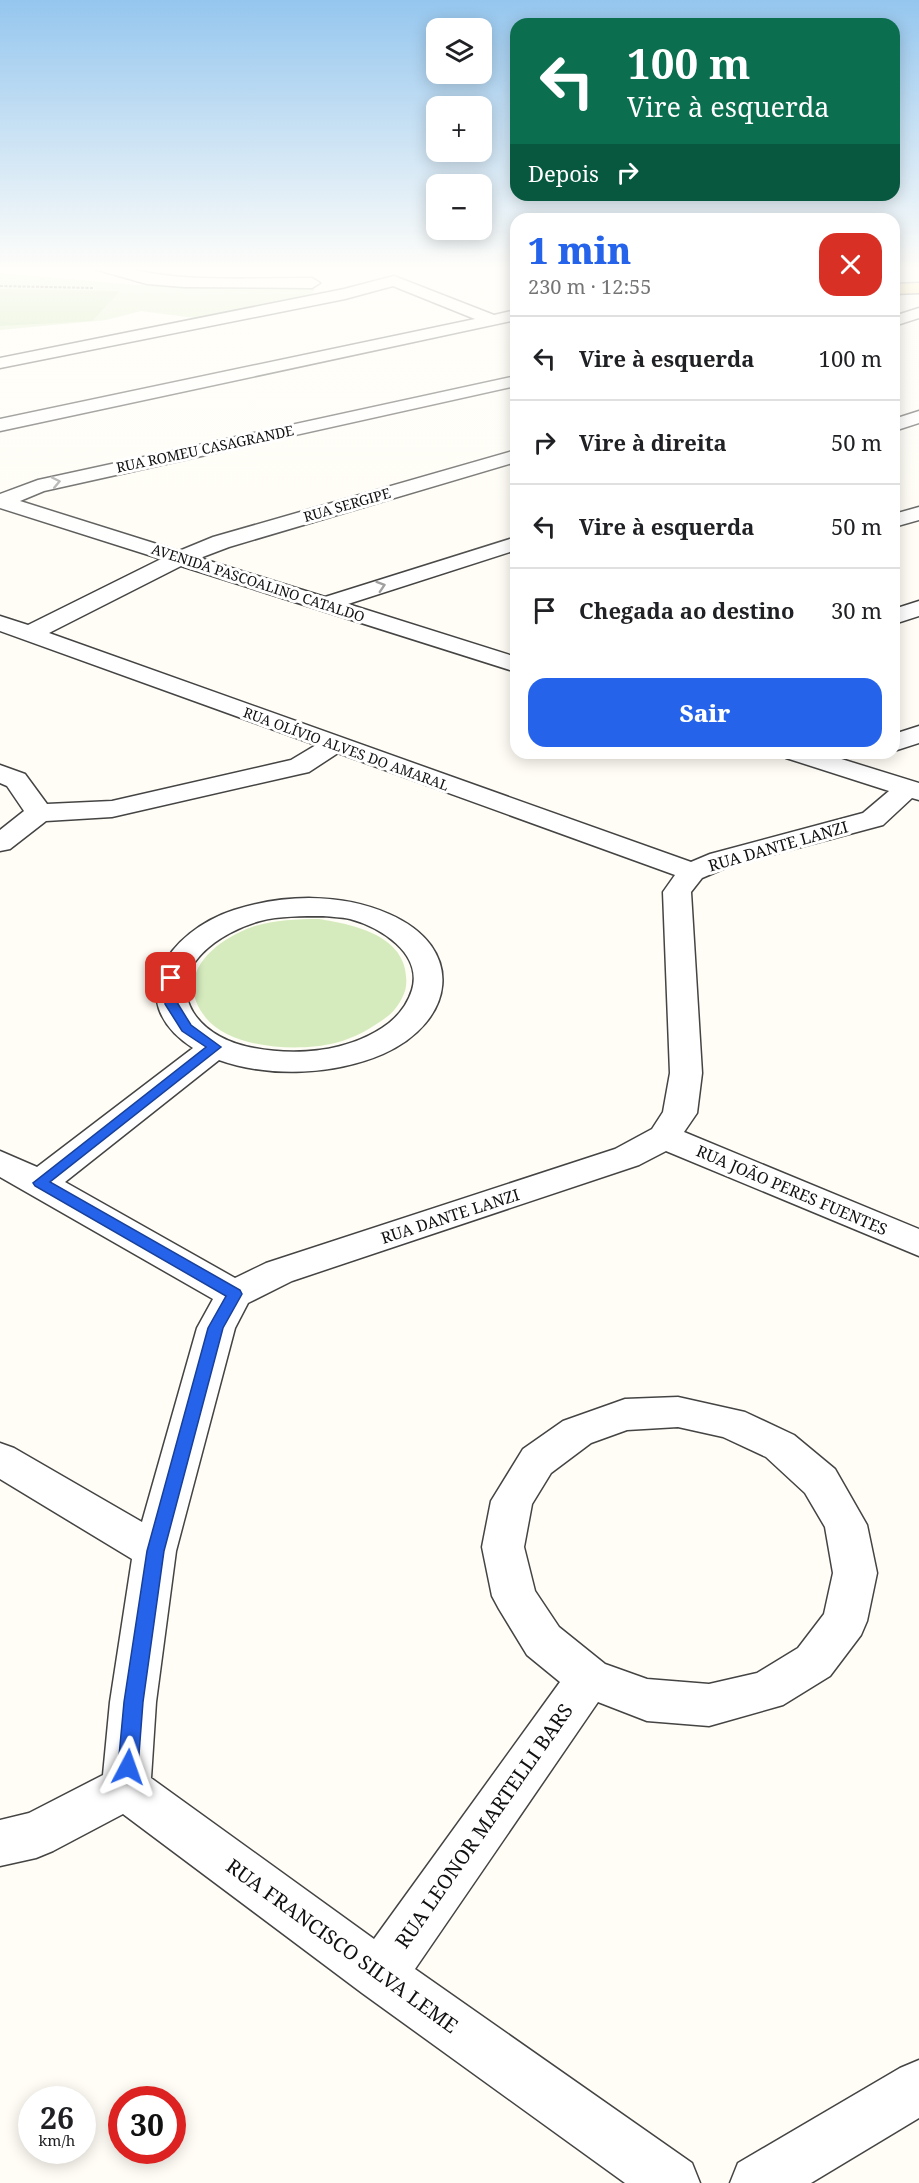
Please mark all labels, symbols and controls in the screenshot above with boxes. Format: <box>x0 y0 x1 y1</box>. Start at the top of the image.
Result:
map controls <box>426 18 492 240</box>
button: layers <box>426 18 492 84</box>
text: 100 m <box>627 34 751 91</box>
icon: left <box>528 42 606 120</box>
text: Vire à esquerda <box>627 88 830 125</box>
button: + <box>426 96 492 162</box>
icon: right <box>611 156 644 189</box>
text: Depois <box>528 158 599 188</box>
button: − <box>426 174 492 240</box>
text: 1 min <box>528 226 631 275</box>
button: close <box>819 233 882 296</box>
text: 230 m · 12:55 <box>528 273 651 300</box>
icon: left <box>528 342 561 375</box>
text: Vire à esquerda <box>579 343 755 373</box>
text: 100 m <box>819 343 882 373</box>
street label: RUA ROMEU CASAGRANDE <box>114 420 296 477</box>
icon: right <box>528 426 561 459</box>
text: Vire à direita <box>579 427 727 457</box>
text: 50 m <box>831 427 882 457</box>
one-way arrow <box>51 476 61 489</box>
street label: RUA SERGIPE <box>301 483 393 526</box>
icon: left <box>528 510 561 543</box>
text: Vire à esquerda <box>579 511 755 541</box>
text: 50 m <box>831 511 882 541</box>
street label: AVENIDA PASCOALINO CATALDO <box>149 539 367 626</box>
one-way arrow <box>375 581 386 593</box>
icon: arrive <box>528 594 561 627</box>
text: Chegada ao destino <box>579 595 794 625</box>
text: 30 m <box>831 595 882 625</box>
button: Sair <box>528 678 882 747</box>
street label: RUA OLÍVIO ALVES DO AMARAL <box>241 702 452 795</box>
street label: RUA DANTE LANZI <box>706 815 851 876</box>
pin <box>145 952 196 1003</box>
icon: arrive <box>154 961 187 994</box>
street label: RUA JOÃO PERES FUENTES <box>693 1140 891 1240</box>
street label: RUA DANTE LANZI <box>378 1183 522 1249</box>
street label: RUA LEONOR MARTELLI BARS <box>389 1698 579 1953</box>
position arrow <box>96 1735 160 1799</box>
street label: RUA FRANCISCO SILVA LEME <box>221 1852 464 2039</box>
speed limit sign: 30 <box>108 2086 186 2164</box>
text: 26 <box>40 2097 74 2138</box>
text: km/h <box>39 2130 75 2150</box>

